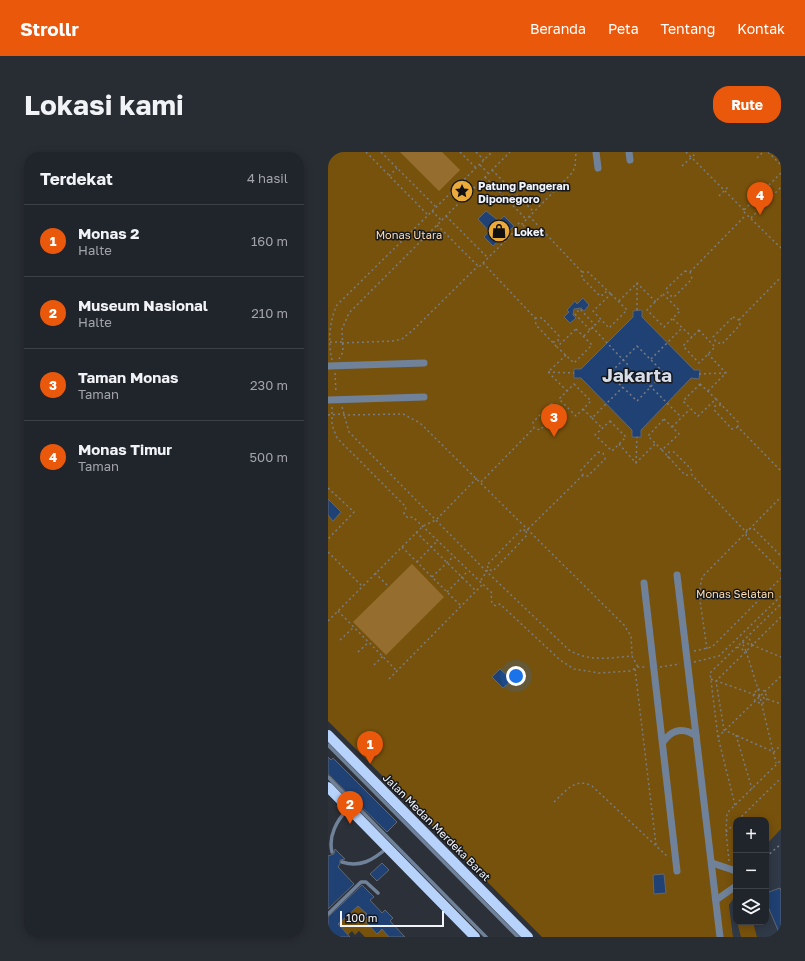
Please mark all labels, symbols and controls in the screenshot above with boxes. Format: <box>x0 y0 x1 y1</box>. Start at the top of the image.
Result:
text: Strollr <box>20 17 79 40</box>
text: Beranda <box>530 20 586 37</box>
text: Peta <box>608 20 639 37</box>
text: Tentang <box>661 20 715 37</box>
text: Kontak <box>737 20 785 37</box>
button: Rute <box>713 86 781 123</box>
text: Lokasi kami <box>24 88 184 121</box>
text: Terdekat <box>40 168 113 189</box>
text: 4 hasil <box>247 170 288 186</box>
place icon: Patung Pangeran Diponegoro <box>449 178 475 204</box>
place label: Patung Pangeran Diponegoro <box>478 179 570 205</box>
pin: 4 <box>747 182 773 215</box>
shop icon: Loket <box>486 218 512 244</box>
text: Monas 2 <box>78 224 139 242</box>
place label: Loket <box>514 225 544 238</box>
park label: Monas Utara <box>376 228 442 241</box>
text: 1 <box>50 233 56 249</box>
text: 160 m <box>251 233 288 249</box>
text: Halte <box>78 242 112 258</box>
text: Museum Nasional <box>78 296 208 314</box>
text: 2 <box>49 305 57 321</box>
text: 210 m <box>251 305 288 321</box>
text: Halte <box>78 314 112 330</box>
district label: Jakarta <box>602 363 672 386</box>
text: Taman Monas <box>78 368 178 386</box>
text: 3 <box>49 377 57 393</box>
text: 230 m <box>250 377 288 393</box>
text: Taman <box>78 386 119 402</box>
pin: 3 <box>541 404 567 437</box>
text: Monas Timur <box>78 440 172 458</box>
text: 4 <box>49 449 57 465</box>
text: 500 m <box>250 449 288 465</box>
text: Taman <box>78 458 119 474</box>
park label: Monas Selatan <box>696 587 774 600</box>
your location <box>506 666 526 686</box>
pin: 1 <box>357 731 383 764</box>
street label: Jalan Medan Merdeka Barat <box>381 771 493 883</box>
pin: 2 <box>337 791 363 824</box>
map controls <box>733 817 769 925</box>
button: + <box>733 817 769 853</box>
button: − <box>733 853 769 889</box>
button: layers <box>733 889 769 925</box>
scale bar <box>340 909 444 928</box>
text: 100 m <box>346 911 377 924</box>

